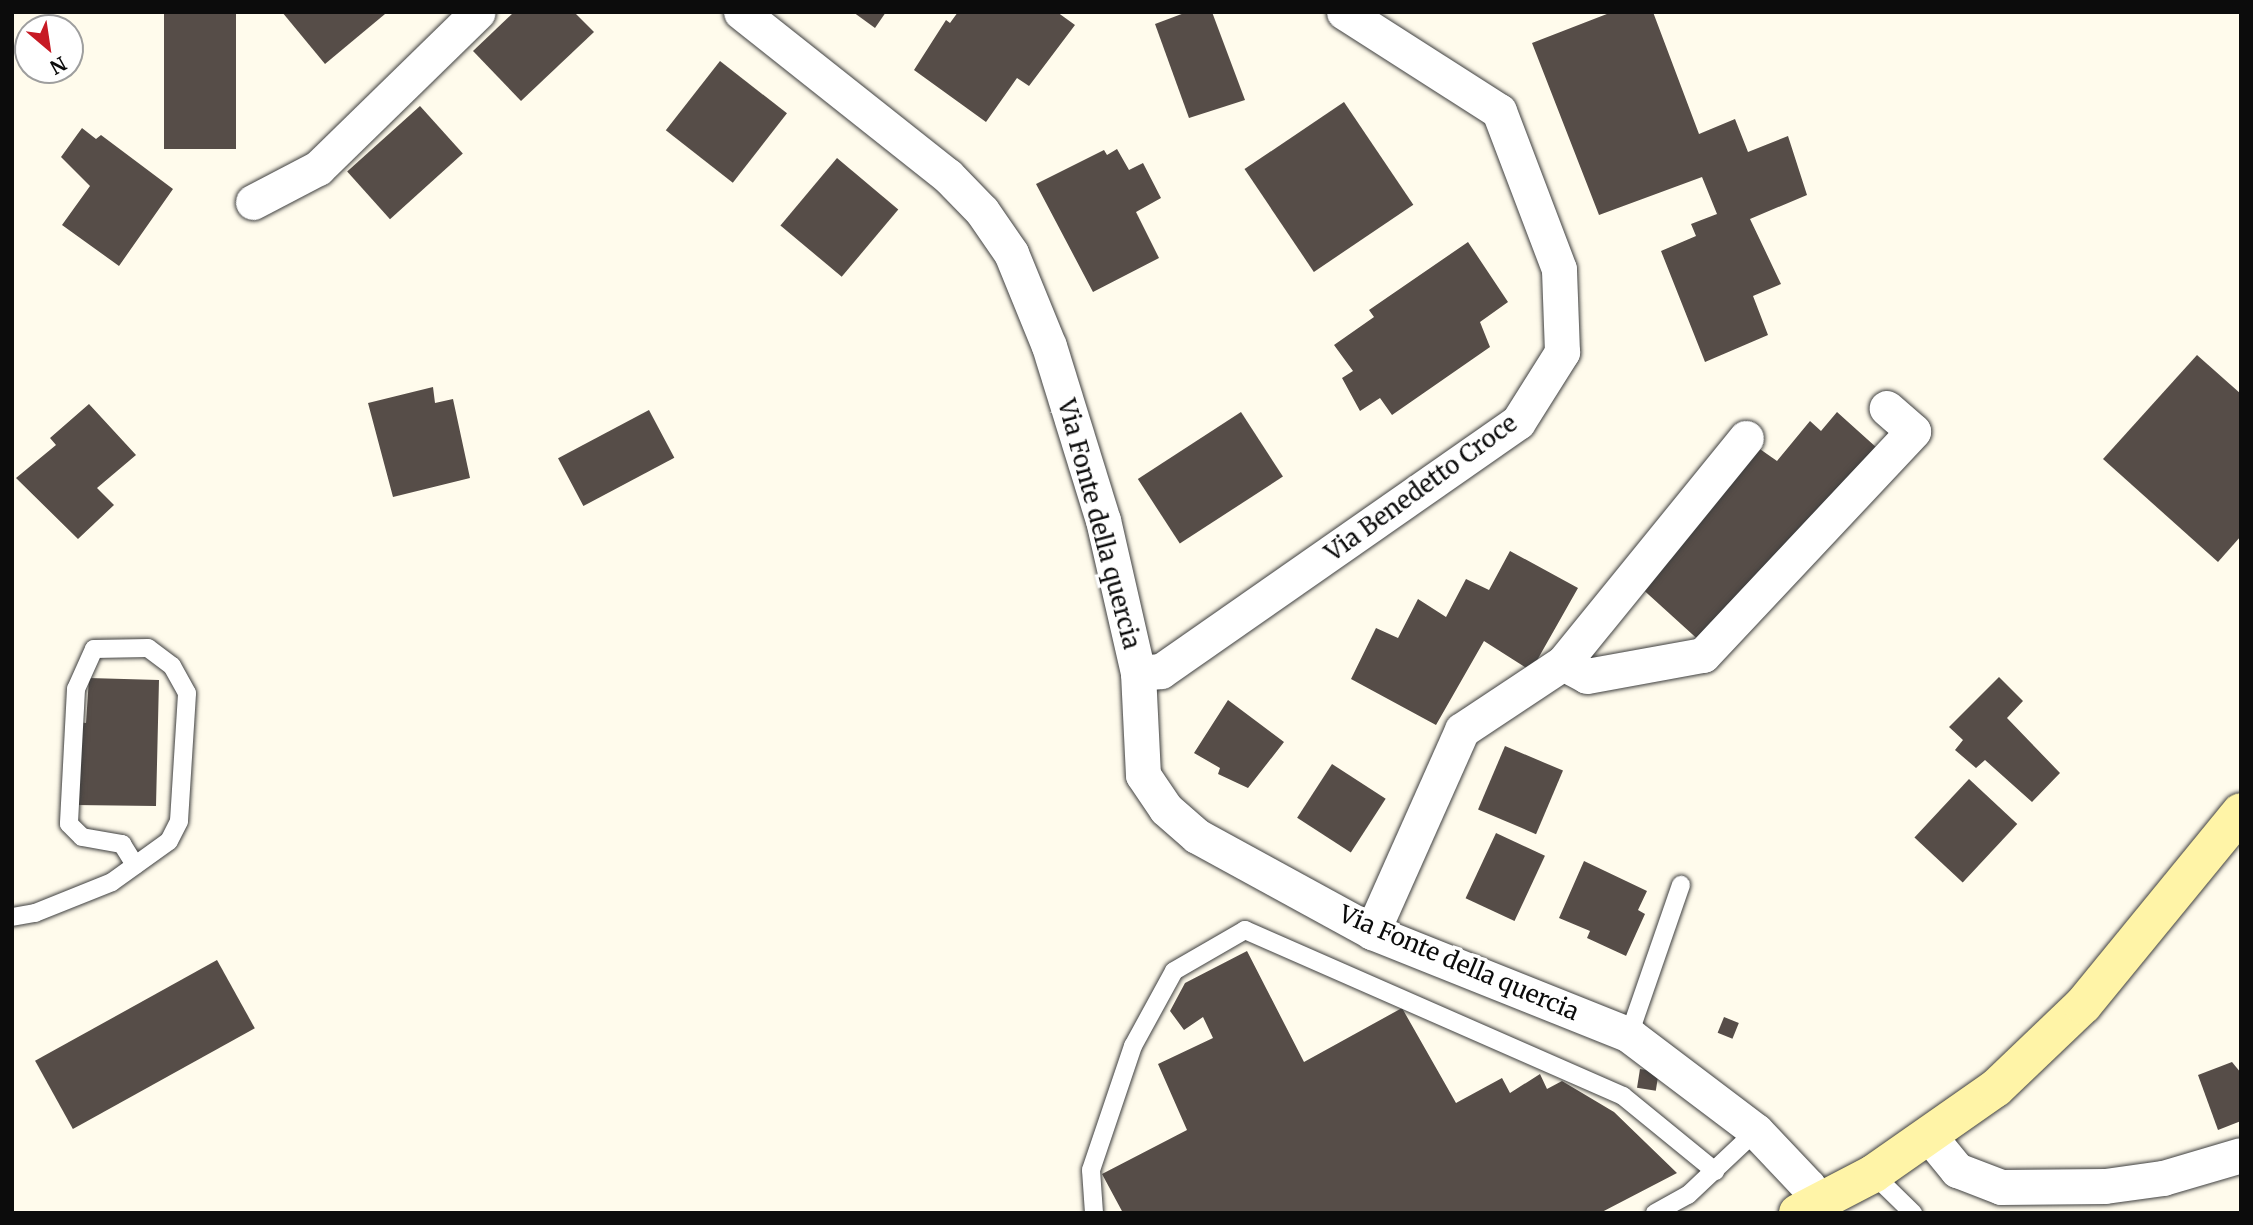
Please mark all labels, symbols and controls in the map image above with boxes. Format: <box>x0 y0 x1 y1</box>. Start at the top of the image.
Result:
north arrow <box>14 14 84 84</box>
text: N <box>46 51 71 80</box>
street label: Via Fonte della quercia <box>1052 396 1146 652</box>
street label: Via Benedetto Croce <box>1319 409 1523 567</box>
street label: Via Fonte della quercia <box>1335 899 1583 1027</box>

